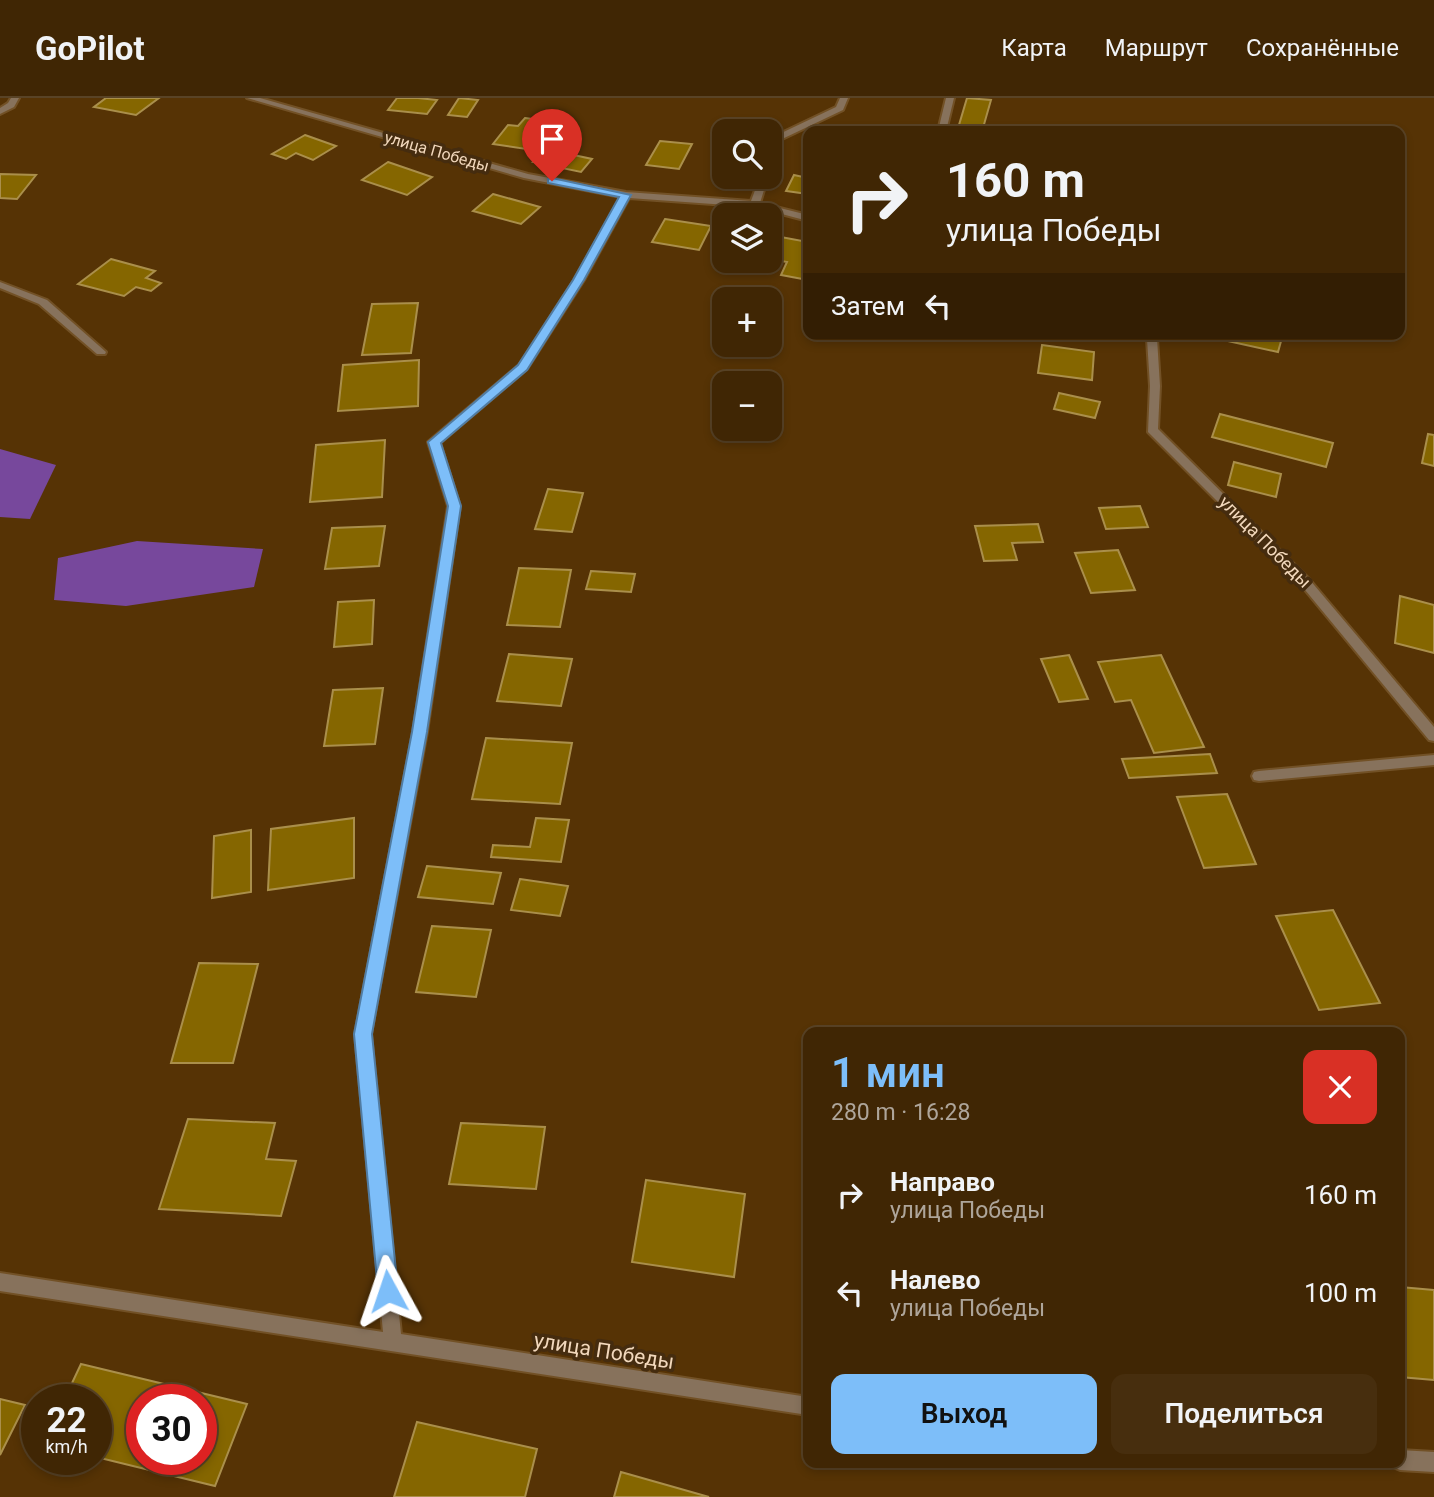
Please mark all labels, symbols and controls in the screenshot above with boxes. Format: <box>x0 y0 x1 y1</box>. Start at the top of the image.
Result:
text: GoPilot <box>35 29 145 68</box>
text: Карта <box>1001 34 1067 62</box>
text: Маршрут <box>1105 34 1208 62</box>
text: Сохранённые <box>1246 34 1399 62</box>
pin <box>522 109 582 181</box>
map controls <box>712 119 782 441</box>
button: search <box>712 119 782 189</box>
icon: arrive <box>533 120 571 158</box>
street label: улица Победы <box>382 127 491 175</box>
text: 160 m <box>946 152 1085 209</box>
icon: right <box>831 154 922 245</box>
button: layers <box>712 203 782 273</box>
text: улица Победы <box>946 211 1162 249</box>
button: + <box>712 287 782 357</box>
icon: left <box>919 287 957 325</box>
text: Затем <box>831 291 905 321</box>
button: − <box>712 371 782 441</box>
street label: улица Победы <box>1215 491 1316 592</box>
text: 1 мин <box>831 1048 945 1097</box>
button: close <box>1303 1050 1377 1124</box>
text: 280 m · 16:28 <box>831 1099 970 1126</box>
text: Направо <box>890 1167 995 1197</box>
icon: right <box>831 1176 869 1214</box>
text: 160 m <box>1304 1180 1377 1210</box>
text: улица Победы <box>890 1197 1045 1224</box>
position arrow <box>351 1254 425 1328</box>
text: Налево <box>890 1265 980 1295</box>
icon: left <box>831 1274 869 1312</box>
text: 100 m <box>1304 1278 1377 1308</box>
text: улица Победы <box>890 1295 1045 1322</box>
street label: улица Победы <box>532 1328 676 1374</box>
button: Выход <box>831 1374 1097 1454</box>
button: Поделиться <box>1111 1374 1377 1454</box>
speed limit sign: 30 <box>126 1384 217 1475</box>
text: 22 <box>46 1400 87 1441</box>
text: km/h <box>45 1436 88 1457</box>

